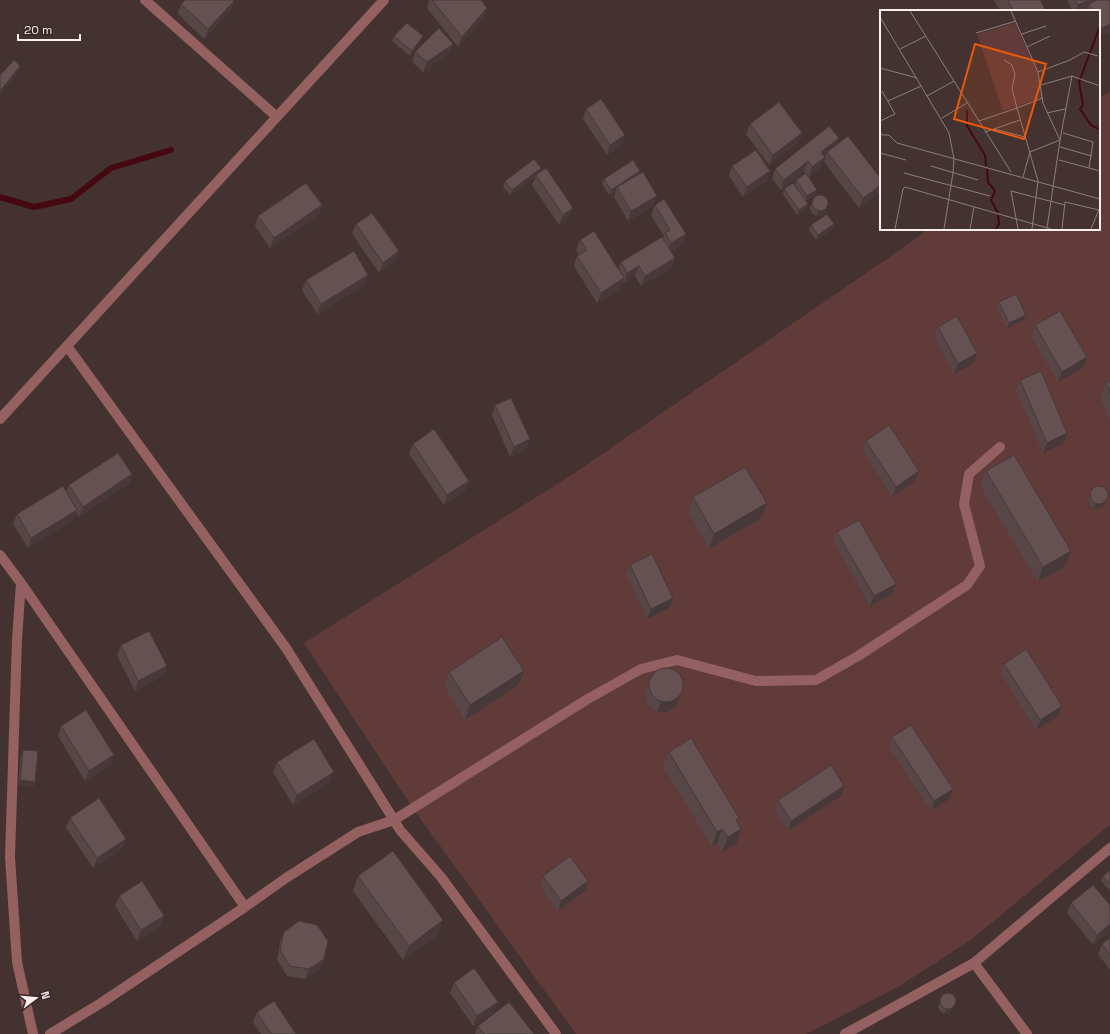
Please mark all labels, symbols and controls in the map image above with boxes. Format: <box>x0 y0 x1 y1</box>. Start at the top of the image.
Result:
inset map <box>880 10 1100 230</box>
scale bar <box>18 16 80 42</box>
text: 20 m <box>24 22 52 38</box>
north arrow <box>16 978 56 1018</box>
text: N <box>38 990 53 1001</box>

